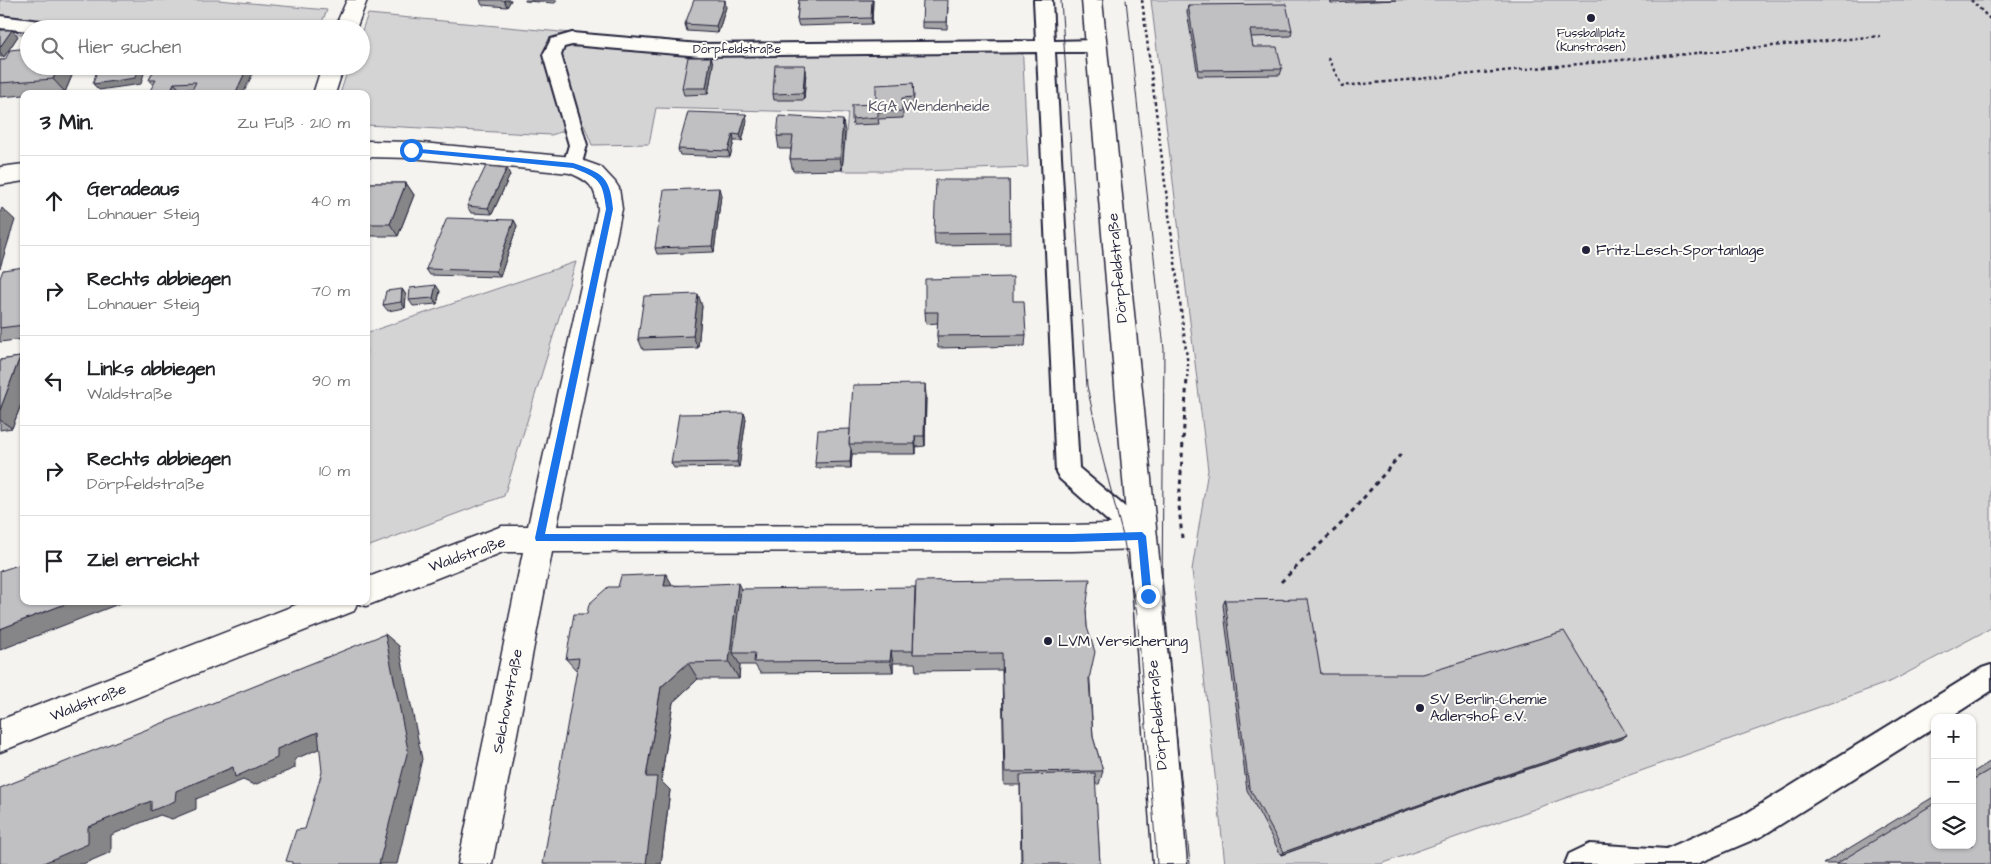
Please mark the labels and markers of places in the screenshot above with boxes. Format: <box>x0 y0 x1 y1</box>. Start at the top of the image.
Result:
marker: Fussballplatz (Kunstrasen) <box>1585 12 1597 24</box>
place label: Fussballplatz (Kunstrasen) <box>1556 25 1626 56</box>
place label: Fritz-Lesch-Sportanlage <box>1596 240 1764 262</box>
marker: Fritz-Lesch-Sportanlage <box>1580 244 1592 256</box>
place label: LVM Versicherung <box>1058 631 1188 653</box>
marker: LVM Versicherung <box>1042 635 1054 647</box>
place label: SV Berlin-Chemie Adlershof e.V. <box>1430 689 1547 727</box>
marker: SV Berlin-Chemie Adlershof e.V. <box>1414 702 1426 714</box>

